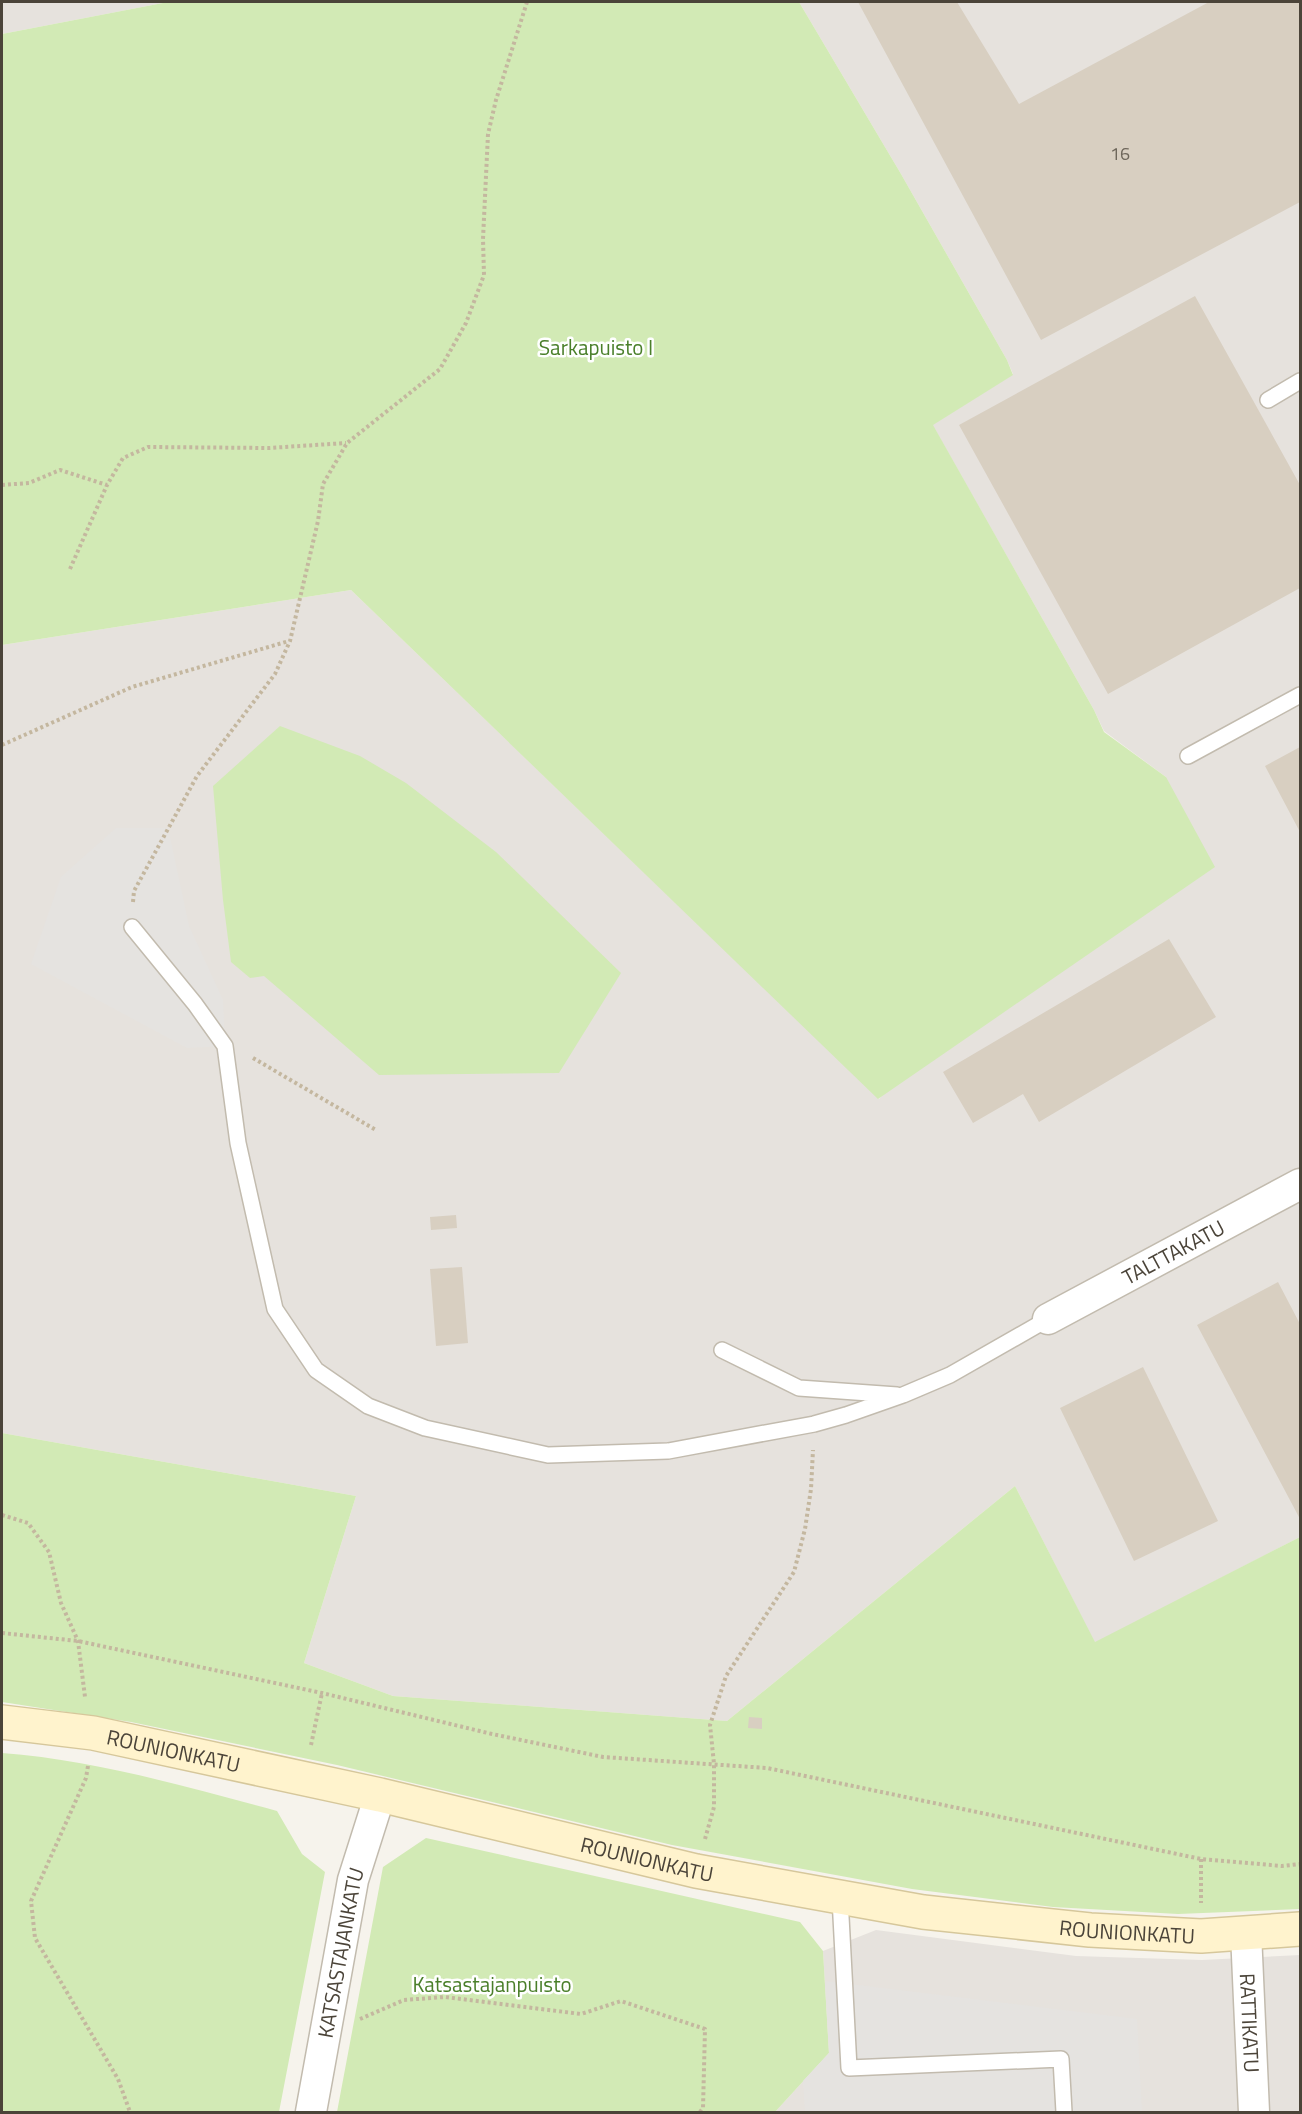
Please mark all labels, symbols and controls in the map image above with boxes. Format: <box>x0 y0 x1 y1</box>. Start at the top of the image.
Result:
house number: 16 <box>1110 140 1130 167</box>
park label: Sarkapuisto I <box>539 331 653 363</box>
street label: TALTTAKATU <box>1116 1211 1230 1293</box>
street label: ROUNIONKATU <box>104 1720 243 1780</box>
street label: ROUNIONKATU <box>577 1828 716 1890</box>
street label: KATSASTAJANKATU <box>309 1863 372 2040</box>
street label: ROUNIONKATU <box>1058 1911 1196 1952</box>
park label: Katsastajanpuisto <box>412 1968 572 2000</box>
street label: RATTIKATU <box>1232 1972 1268 2073</box>

